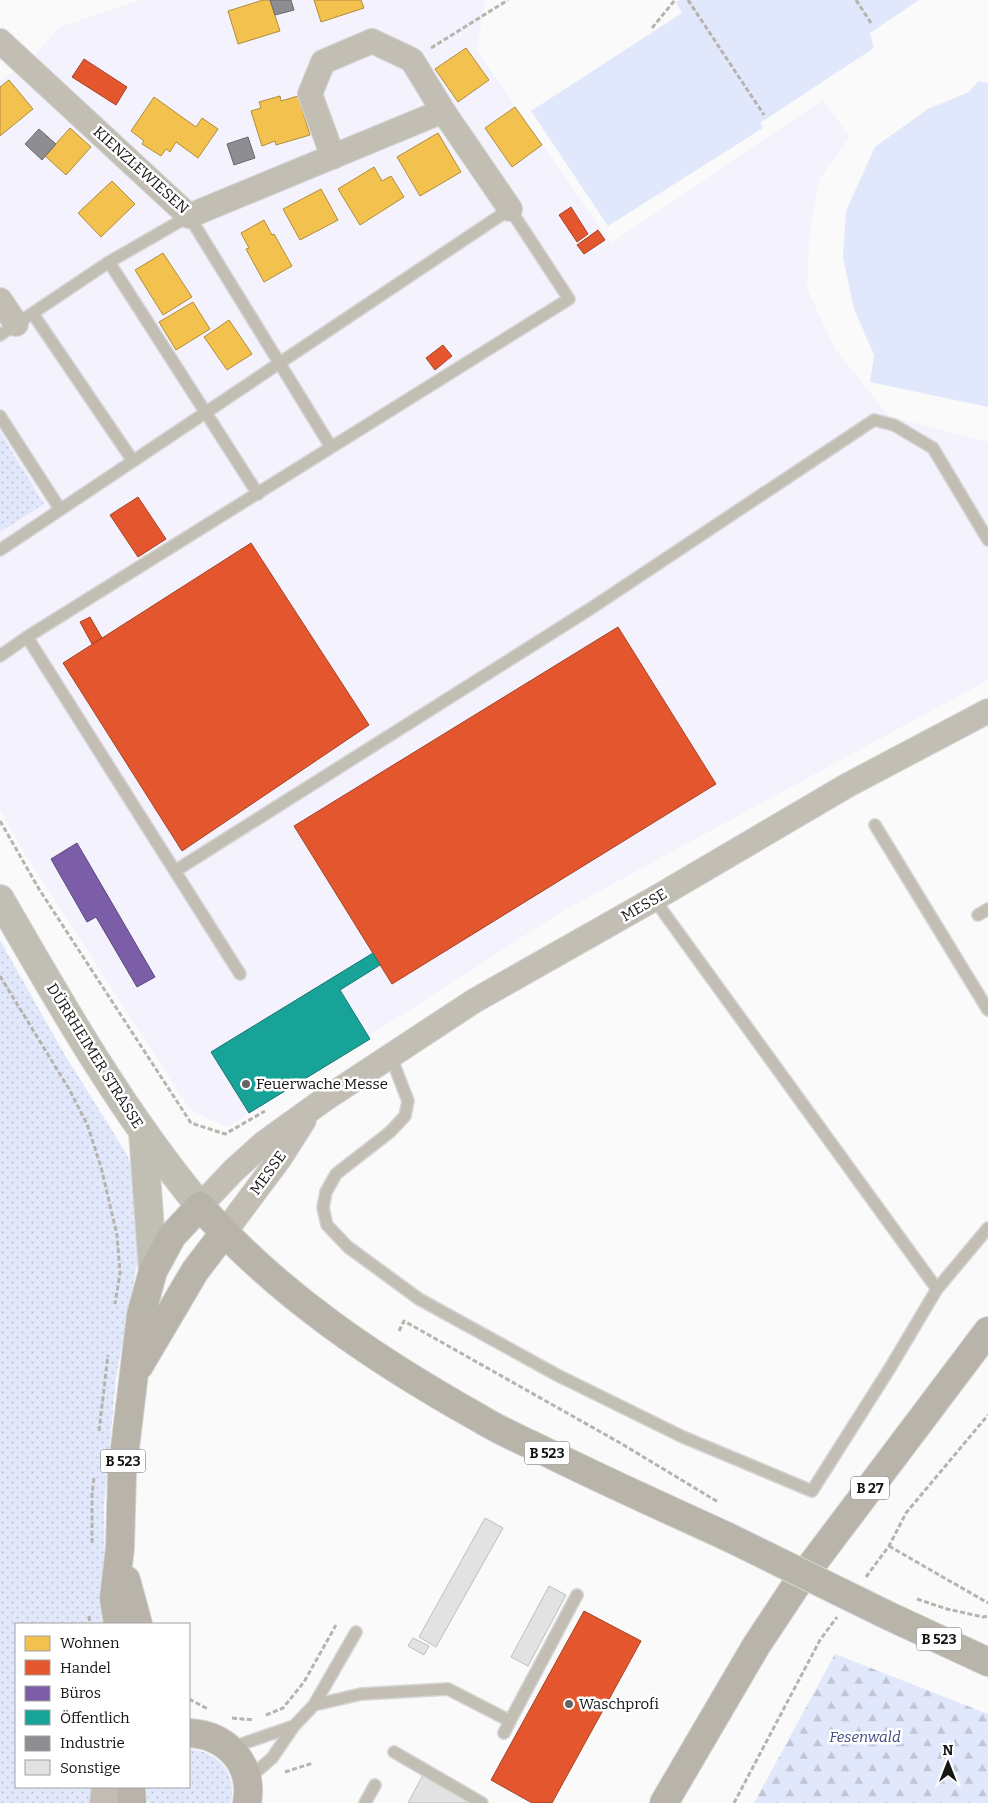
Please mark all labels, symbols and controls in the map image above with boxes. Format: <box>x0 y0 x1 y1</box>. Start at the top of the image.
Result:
street label: KIENZLEWIESEN <box>90 122 192 218</box>
street label: MESSE <box>618 885 670 925</box>
street label: DÜRRHEIMER STRASSE <box>43 980 147 1132</box>
place label: Feuerwache Messe <box>256 1075 388 1093</box>
marker: Feuerwache Messe <box>240 1078 252 1090</box>
street label: MESSE <box>246 1148 290 1198</box>
road number: B 523 <box>524 1442 570 1465</box>
road number: B 523 <box>100 1450 146 1472</box>
road number: B 27 <box>851 1476 889 1500</box>
legend <box>15 1623 190 1788</box>
road number: B 523 <box>916 1628 962 1650</box>
text: Wohnen <box>60 1634 120 1652</box>
text: Handel <box>60 1659 111 1677</box>
text: Büros <box>60 1684 101 1702</box>
place label: Waschprofi <box>579 1695 659 1713</box>
marker: Waschprofi <box>563 1698 575 1710</box>
text: Öffentlich <box>60 1709 130 1727</box>
park label: Fesenwald <box>829 1728 901 1746</box>
text: Industrie <box>60 1734 125 1752</box>
north arrow <box>923 1738 973 1788</box>
text: N <box>943 1742 954 1759</box>
text: Sonstige <box>60 1759 120 1777</box>

